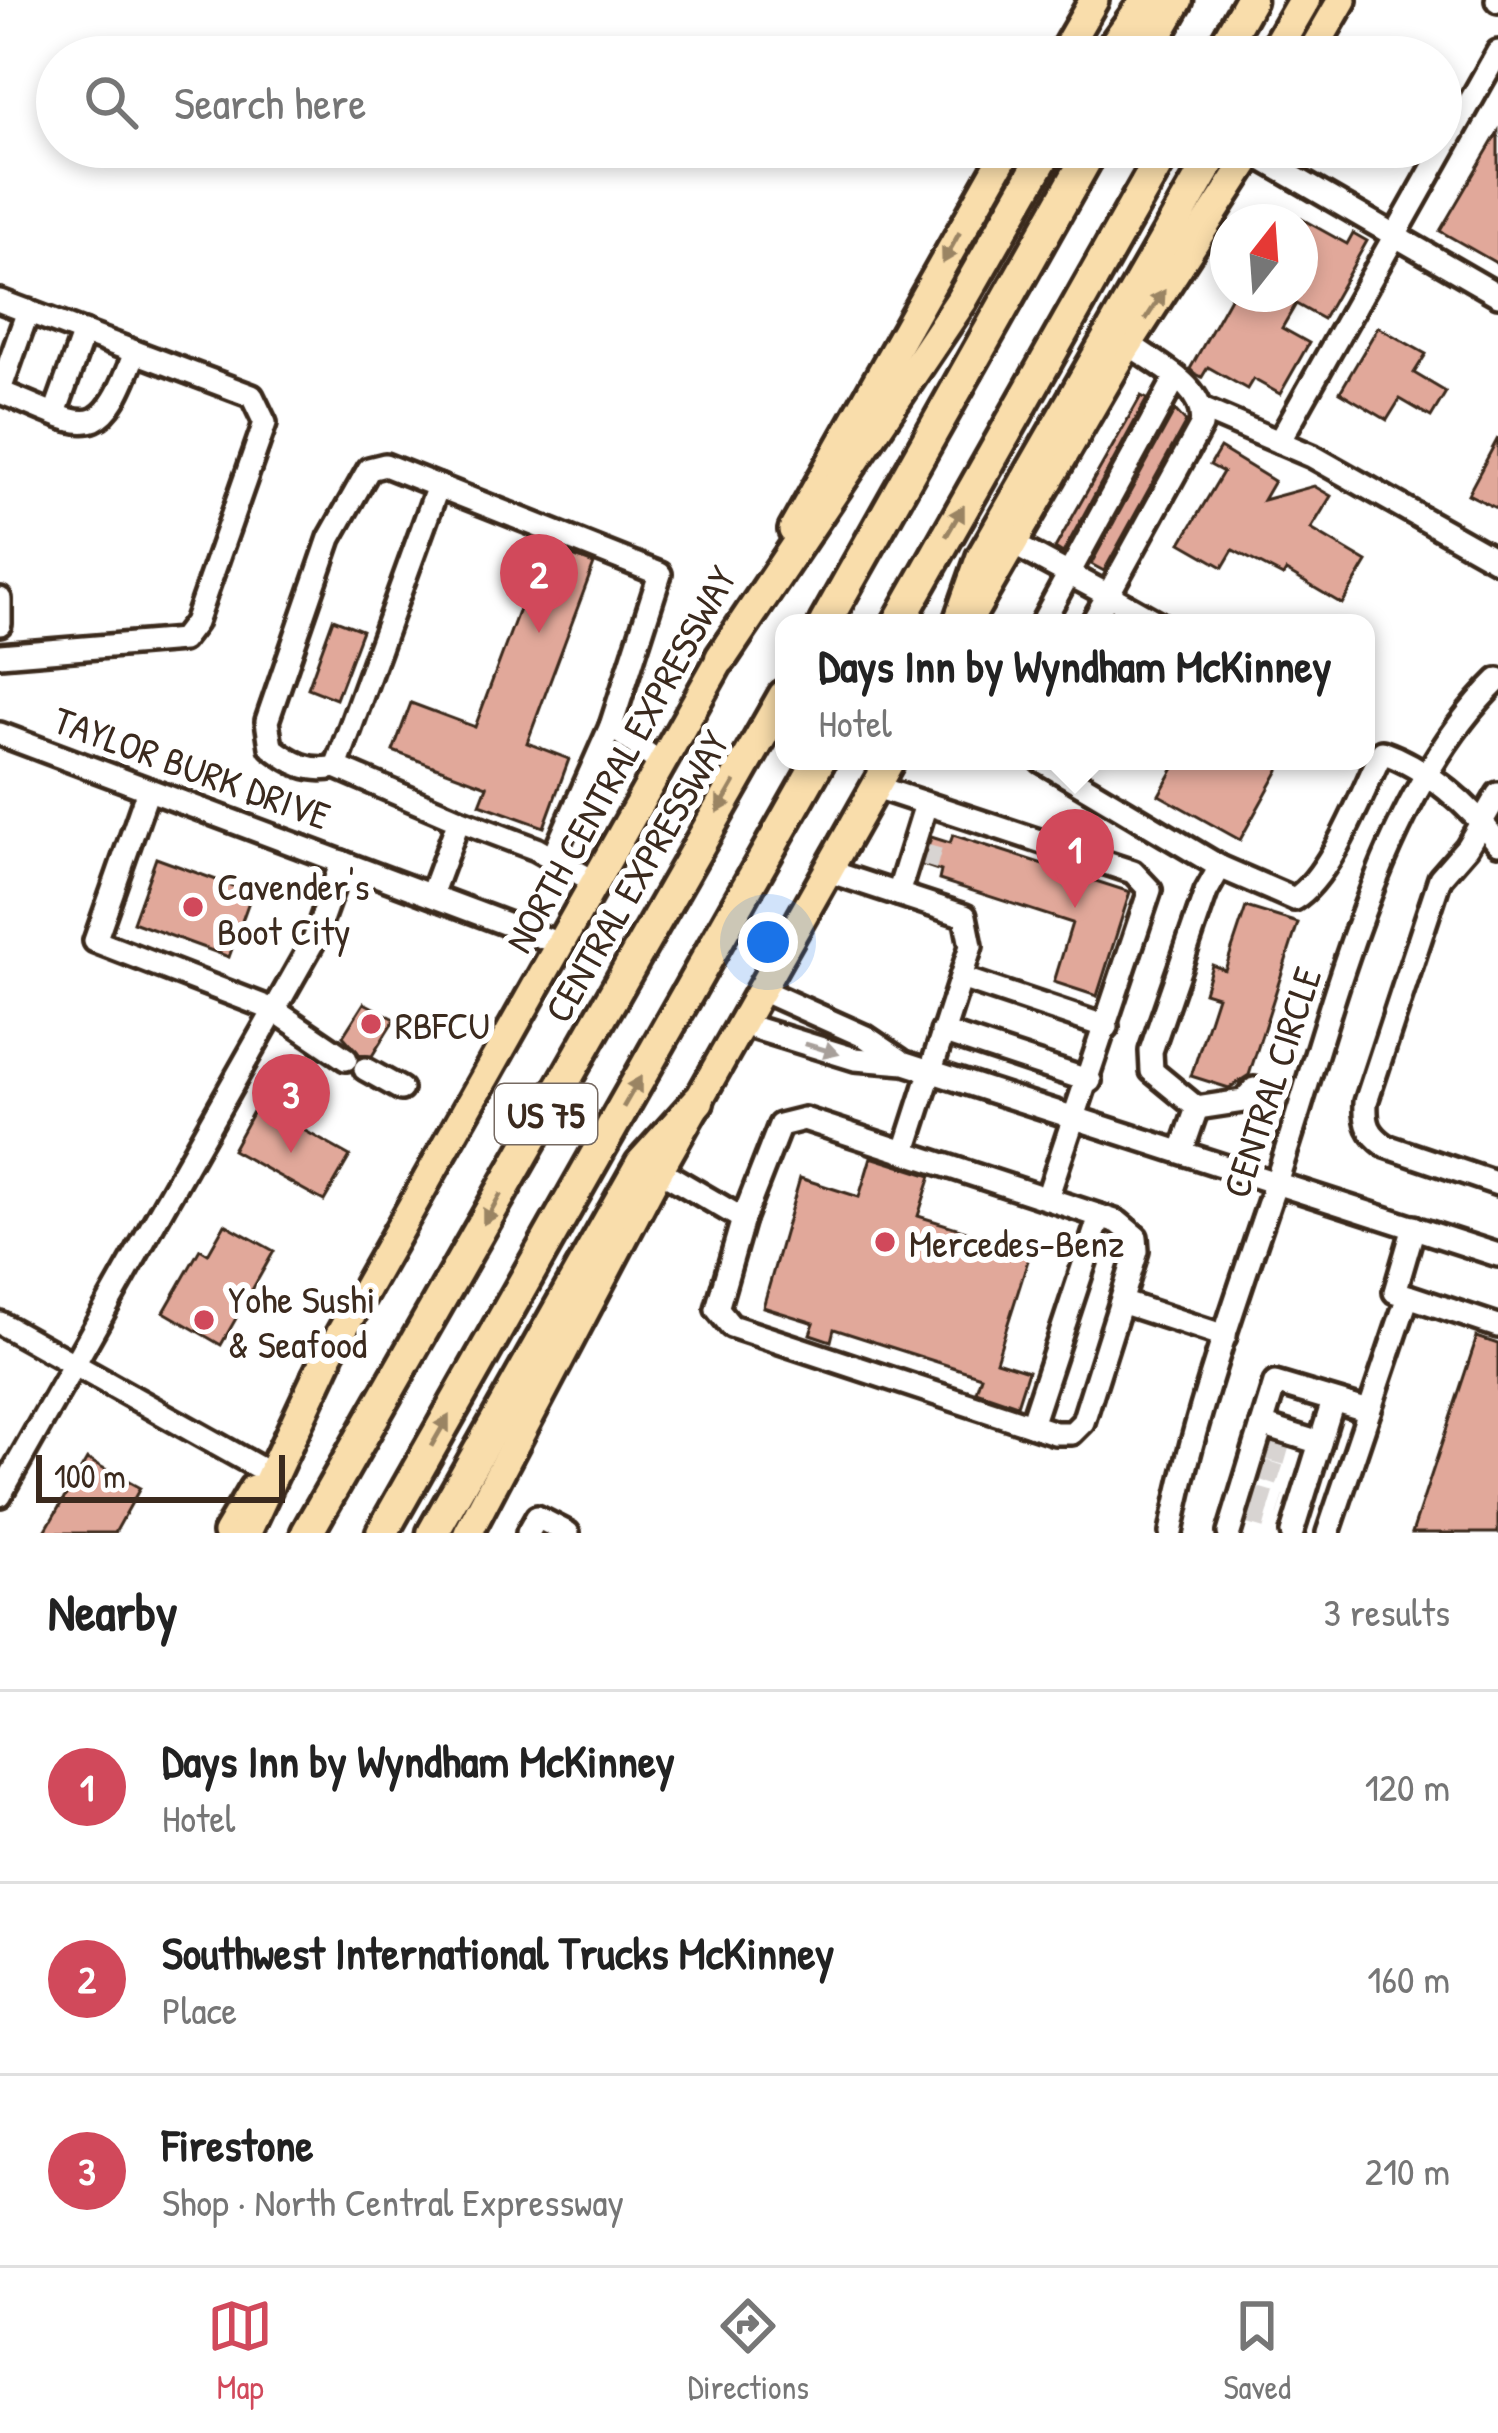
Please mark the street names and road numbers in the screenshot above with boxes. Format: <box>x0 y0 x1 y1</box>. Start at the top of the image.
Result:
street label: NORTH CENTRAL EXPRESSWAY <box>494 558 746 960</box>
street label: TAYLOR BURK DRIVE <box>47 692 337 842</box>
street label: CENTRAL EXPRESSWAY <box>534 722 738 1030</box>
street label: CENTRAL CIRCLE <box>1209 960 1333 1204</box>
road number: US 75 <box>495 1084 597 1144</box>

